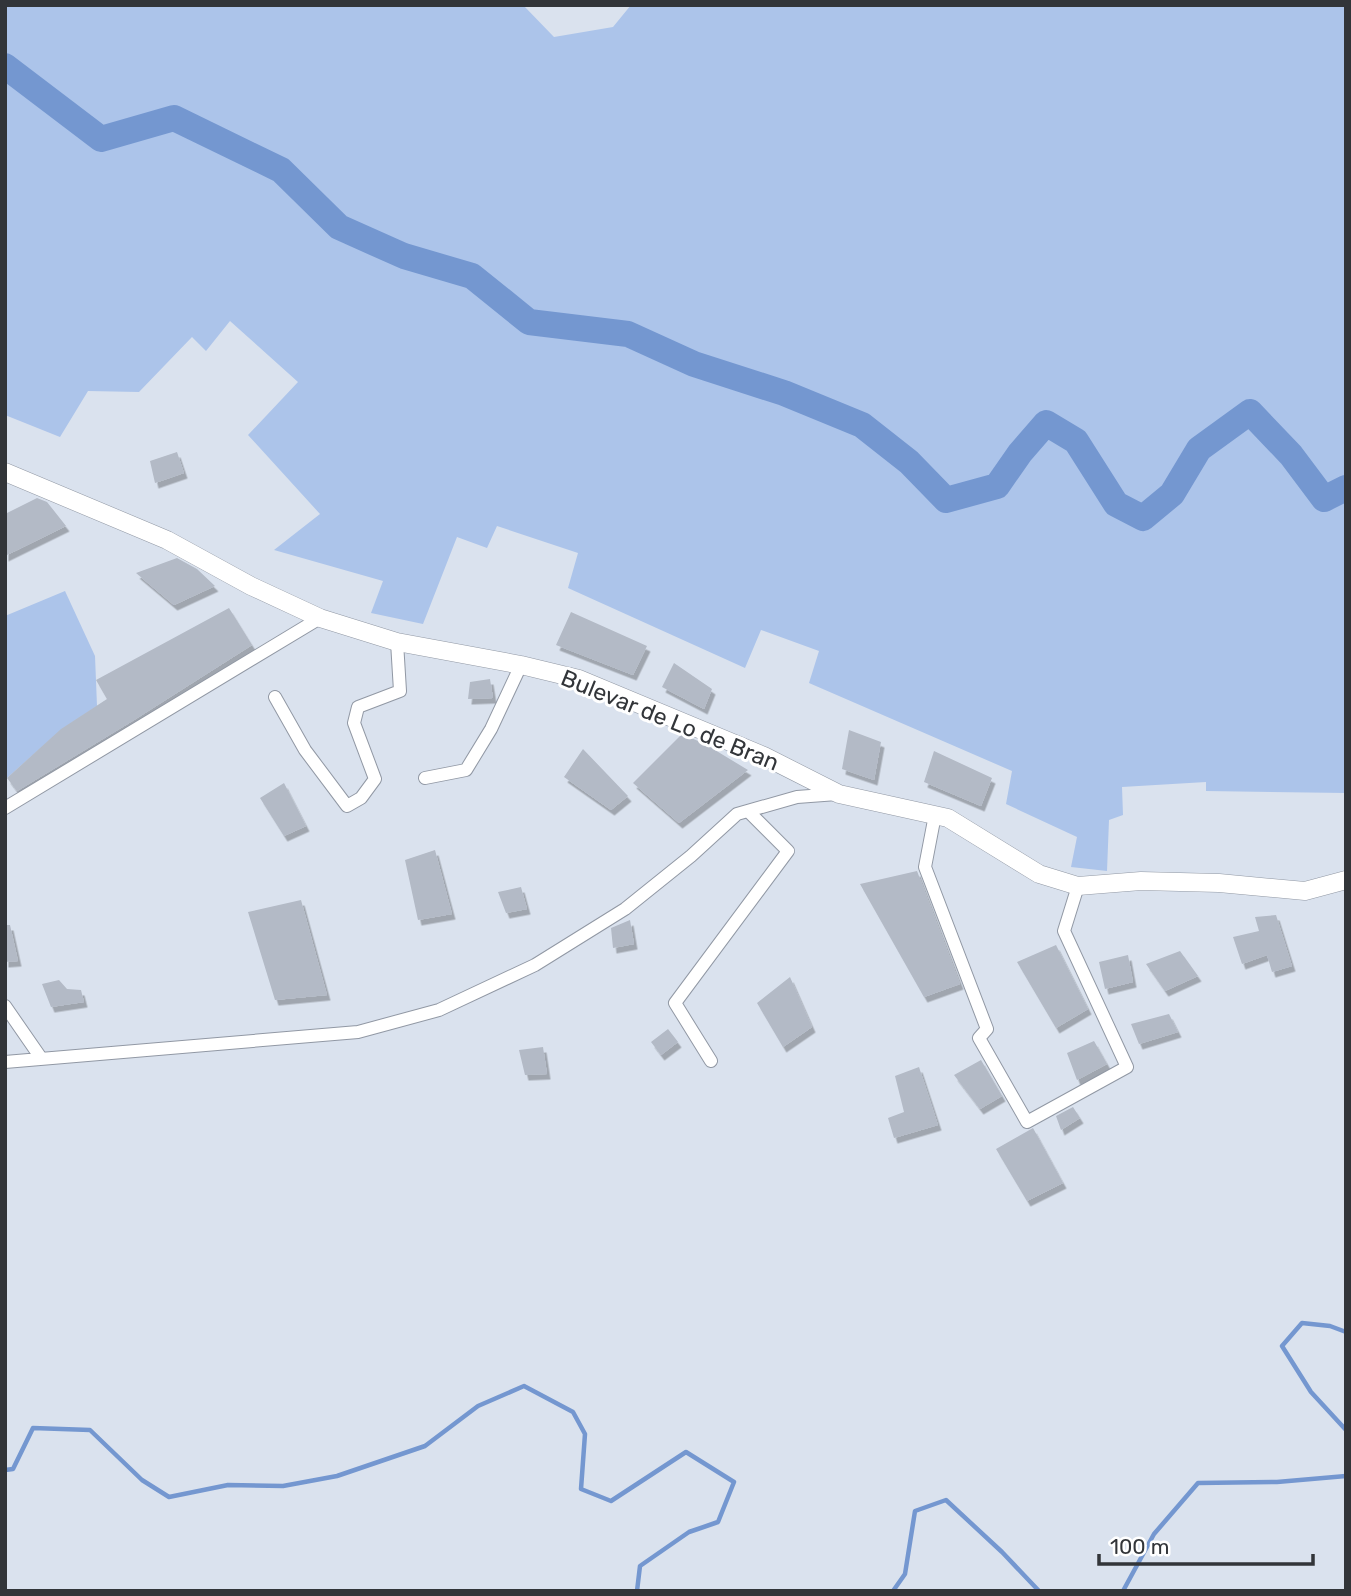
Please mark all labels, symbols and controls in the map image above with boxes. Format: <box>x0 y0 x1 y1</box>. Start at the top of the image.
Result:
street label: Bulevar de Lo de Bran <box>557 663 783 777</box>
scale bar <box>1099 1522 1312 1566</box>
text: 100 m <box>1110 1534 1169 1559</box>

